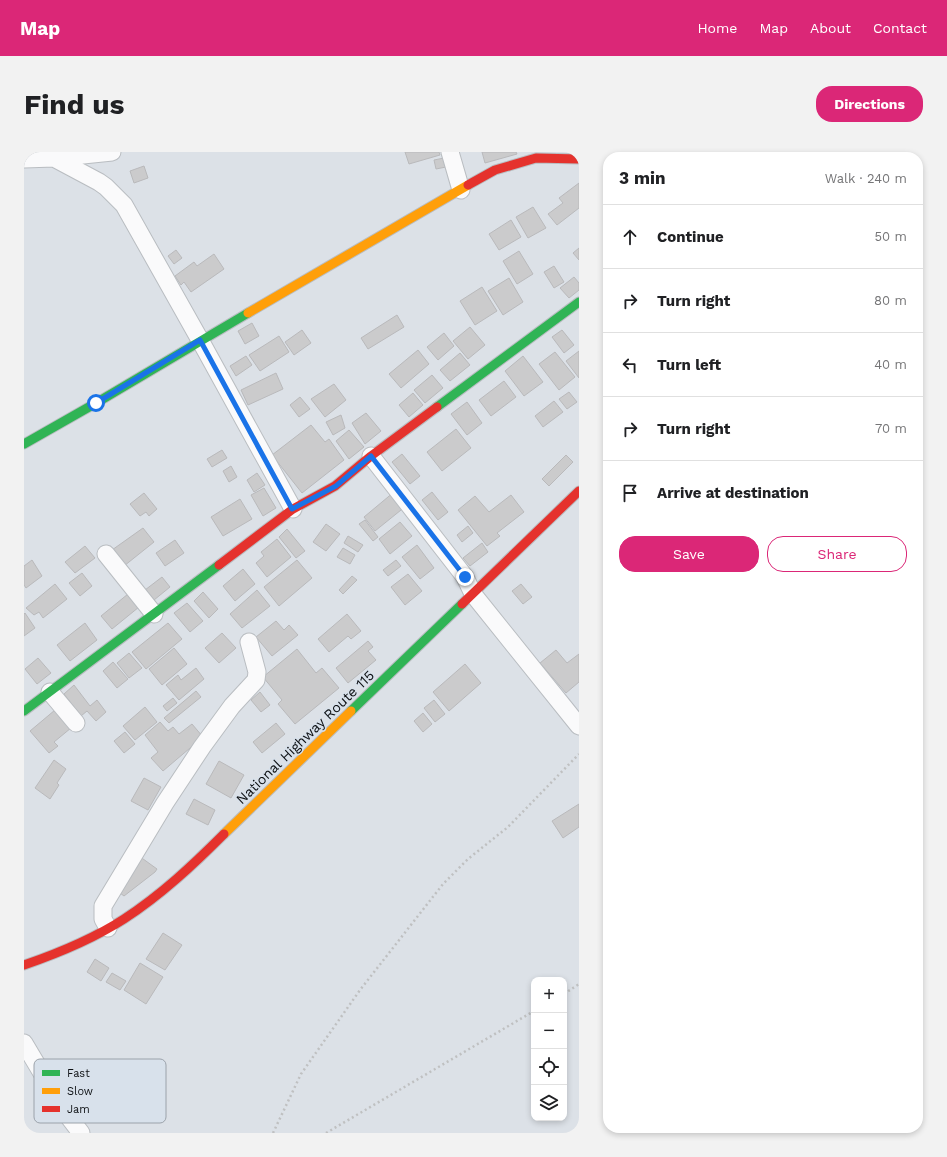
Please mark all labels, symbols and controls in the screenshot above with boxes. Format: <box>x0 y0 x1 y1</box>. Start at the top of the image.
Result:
text: Map <box>20 17 60 40</box>
text: Home <box>697 20 737 36</box>
text: Map <box>759 20 788 36</box>
text: About <box>810 20 851 36</box>
text: Contact <box>873 20 927 36</box>
button: Directions <box>816 86 923 122</box>
text: Find us <box>24 88 124 121</box>
text: 3 min <box>619 168 665 188</box>
text: Walk · 240 m <box>825 171 907 186</box>
icon: ahead <box>619 226 641 248</box>
text: Continue <box>657 228 724 246</box>
text: 50 m <box>875 229 907 244</box>
icon: right <box>619 290 641 312</box>
text: Turn right <box>657 292 730 310</box>
text: 80 m <box>874 293 907 308</box>
icon: left <box>619 354 641 376</box>
text: Turn left <box>657 356 721 374</box>
text: 40 m <box>874 357 907 372</box>
route start <box>87 394 105 412</box>
icon: right <box>619 418 641 440</box>
text: Turn right <box>657 420 730 438</box>
text: 70 m <box>875 421 907 436</box>
icon: arrive <box>619 482 641 504</box>
text: Arrive at destination <box>657 484 809 502</box>
button: Save <box>619 536 759 572</box>
button: Share <box>767 536 907 572</box>
route end <box>456 568 474 586</box>
street label: National Highway Route 115 <box>233 667 377 807</box>
map controls <box>531 977 567 1121</box>
button: + <box>531 977 567 1013</box>
button: − <box>531 1013 567 1049</box>
button: locate <box>531 1049 567 1085</box>
legend <box>34 1059 166 1123</box>
text: Fast <box>67 1067 90 1080</box>
text: Slow <box>67 1085 93 1098</box>
button: layers <box>531 1085 567 1121</box>
text: Jam <box>67 1103 90 1116</box>

